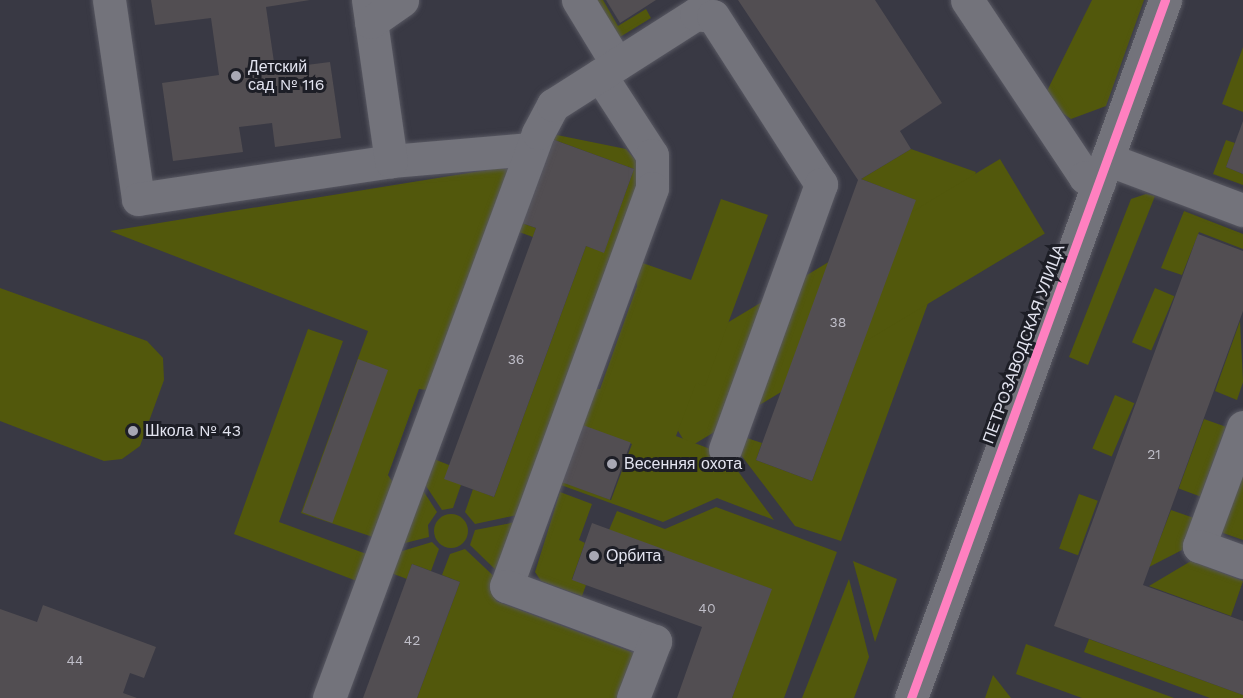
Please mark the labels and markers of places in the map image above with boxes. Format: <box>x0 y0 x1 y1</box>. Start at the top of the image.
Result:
place label: Детский сад № 116 <box>248 57 325 95</box>
marker: Детский сад № 116 <box>229 69 243 83</box>
place label: Школа № 43 <box>145 421 241 441</box>
marker: Школа № 43 <box>126 424 140 438</box>
place label: Весенняя охота <box>624 454 742 474</box>
marker: Весенняя охота <box>605 457 619 471</box>
place label: Орбита <box>606 546 661 566</box>
marker: Орбита <box>587 549 601 563</box>

